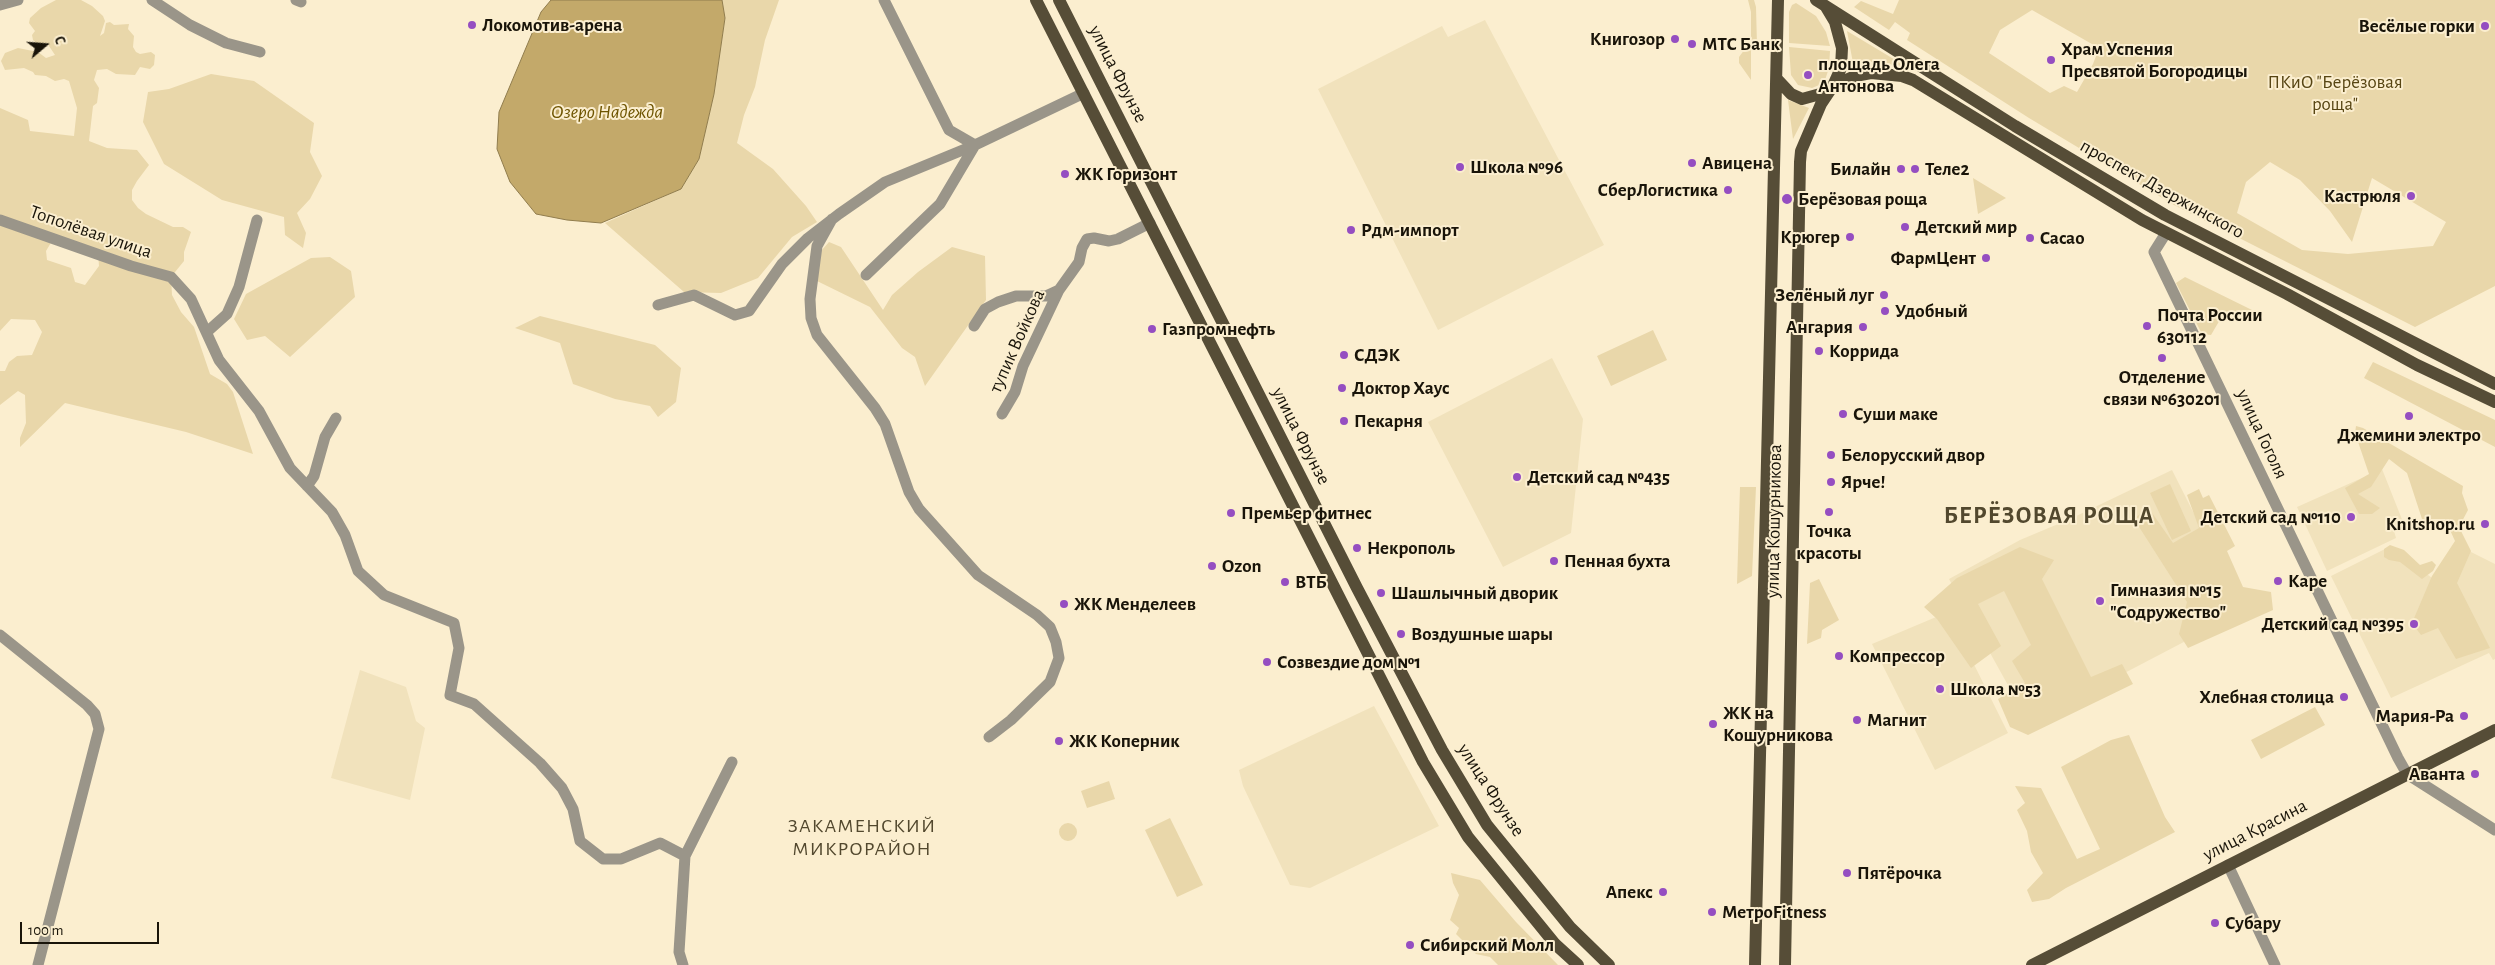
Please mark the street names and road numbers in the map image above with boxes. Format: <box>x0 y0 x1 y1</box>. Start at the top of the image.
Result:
street label: улица Фрунзе <box>1084 21 1152 127</box>
street label: проспект Дзержинского <box>2076 134 2248 244</box>
street label: Тополёвая улица <box>27 200 155 264</box>
street label: тупик Войкова <box>984 286 1050 396</box>
street label: улица Фрунзе <box>1267 383 1335 489</box>
street label: улица Гоголя <box>2231 385 2293 483</box>
street label: улица Кошурникова <box>1761 444 1787 598</box>
street label: улица Фрунзе <box>1452 739 1530 841</box>
street label: улица Красина <box>2199 794 2311 866</box>

